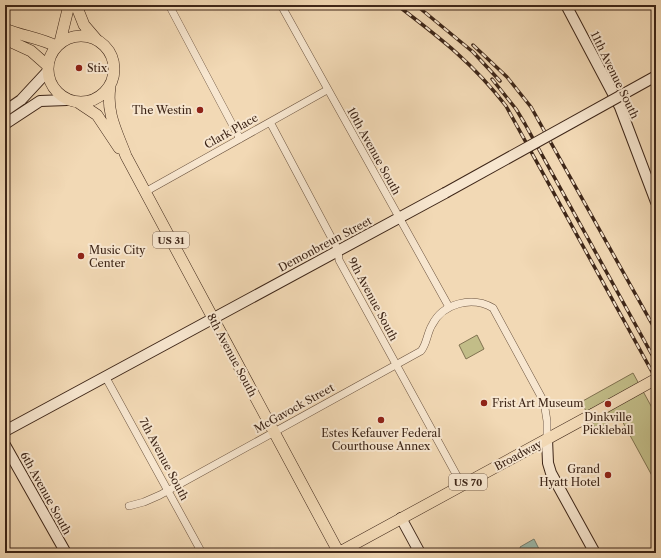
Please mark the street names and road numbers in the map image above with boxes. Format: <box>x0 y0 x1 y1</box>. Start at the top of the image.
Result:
street label: 11th Avenue South <box>588 29 642 121</box>
street label: 10th Avenue South <box>344 105 404 197</box>
street label: Clark Place <box>202 110 260 152</box>
street label: Demonbreun Street <box>276 213 374 275</box>
road number: US 31 <box>153 232 189 248</box>
street label: 9th Avenue South <box>345 255 401 343</box>
street label: 8th Avenue South <box>204 311 260 399</box>
street label: McGavock Street <box>252 380 337 436</box>
street label: 7th Avenue South <box>136 415 192 503</box>
street label: Broadway <box>492 436 545 473</box>
street label: 6th Avenue South <box>17 449 75 537</box>
road number: US 70 <box>449 474 487 490</box>

